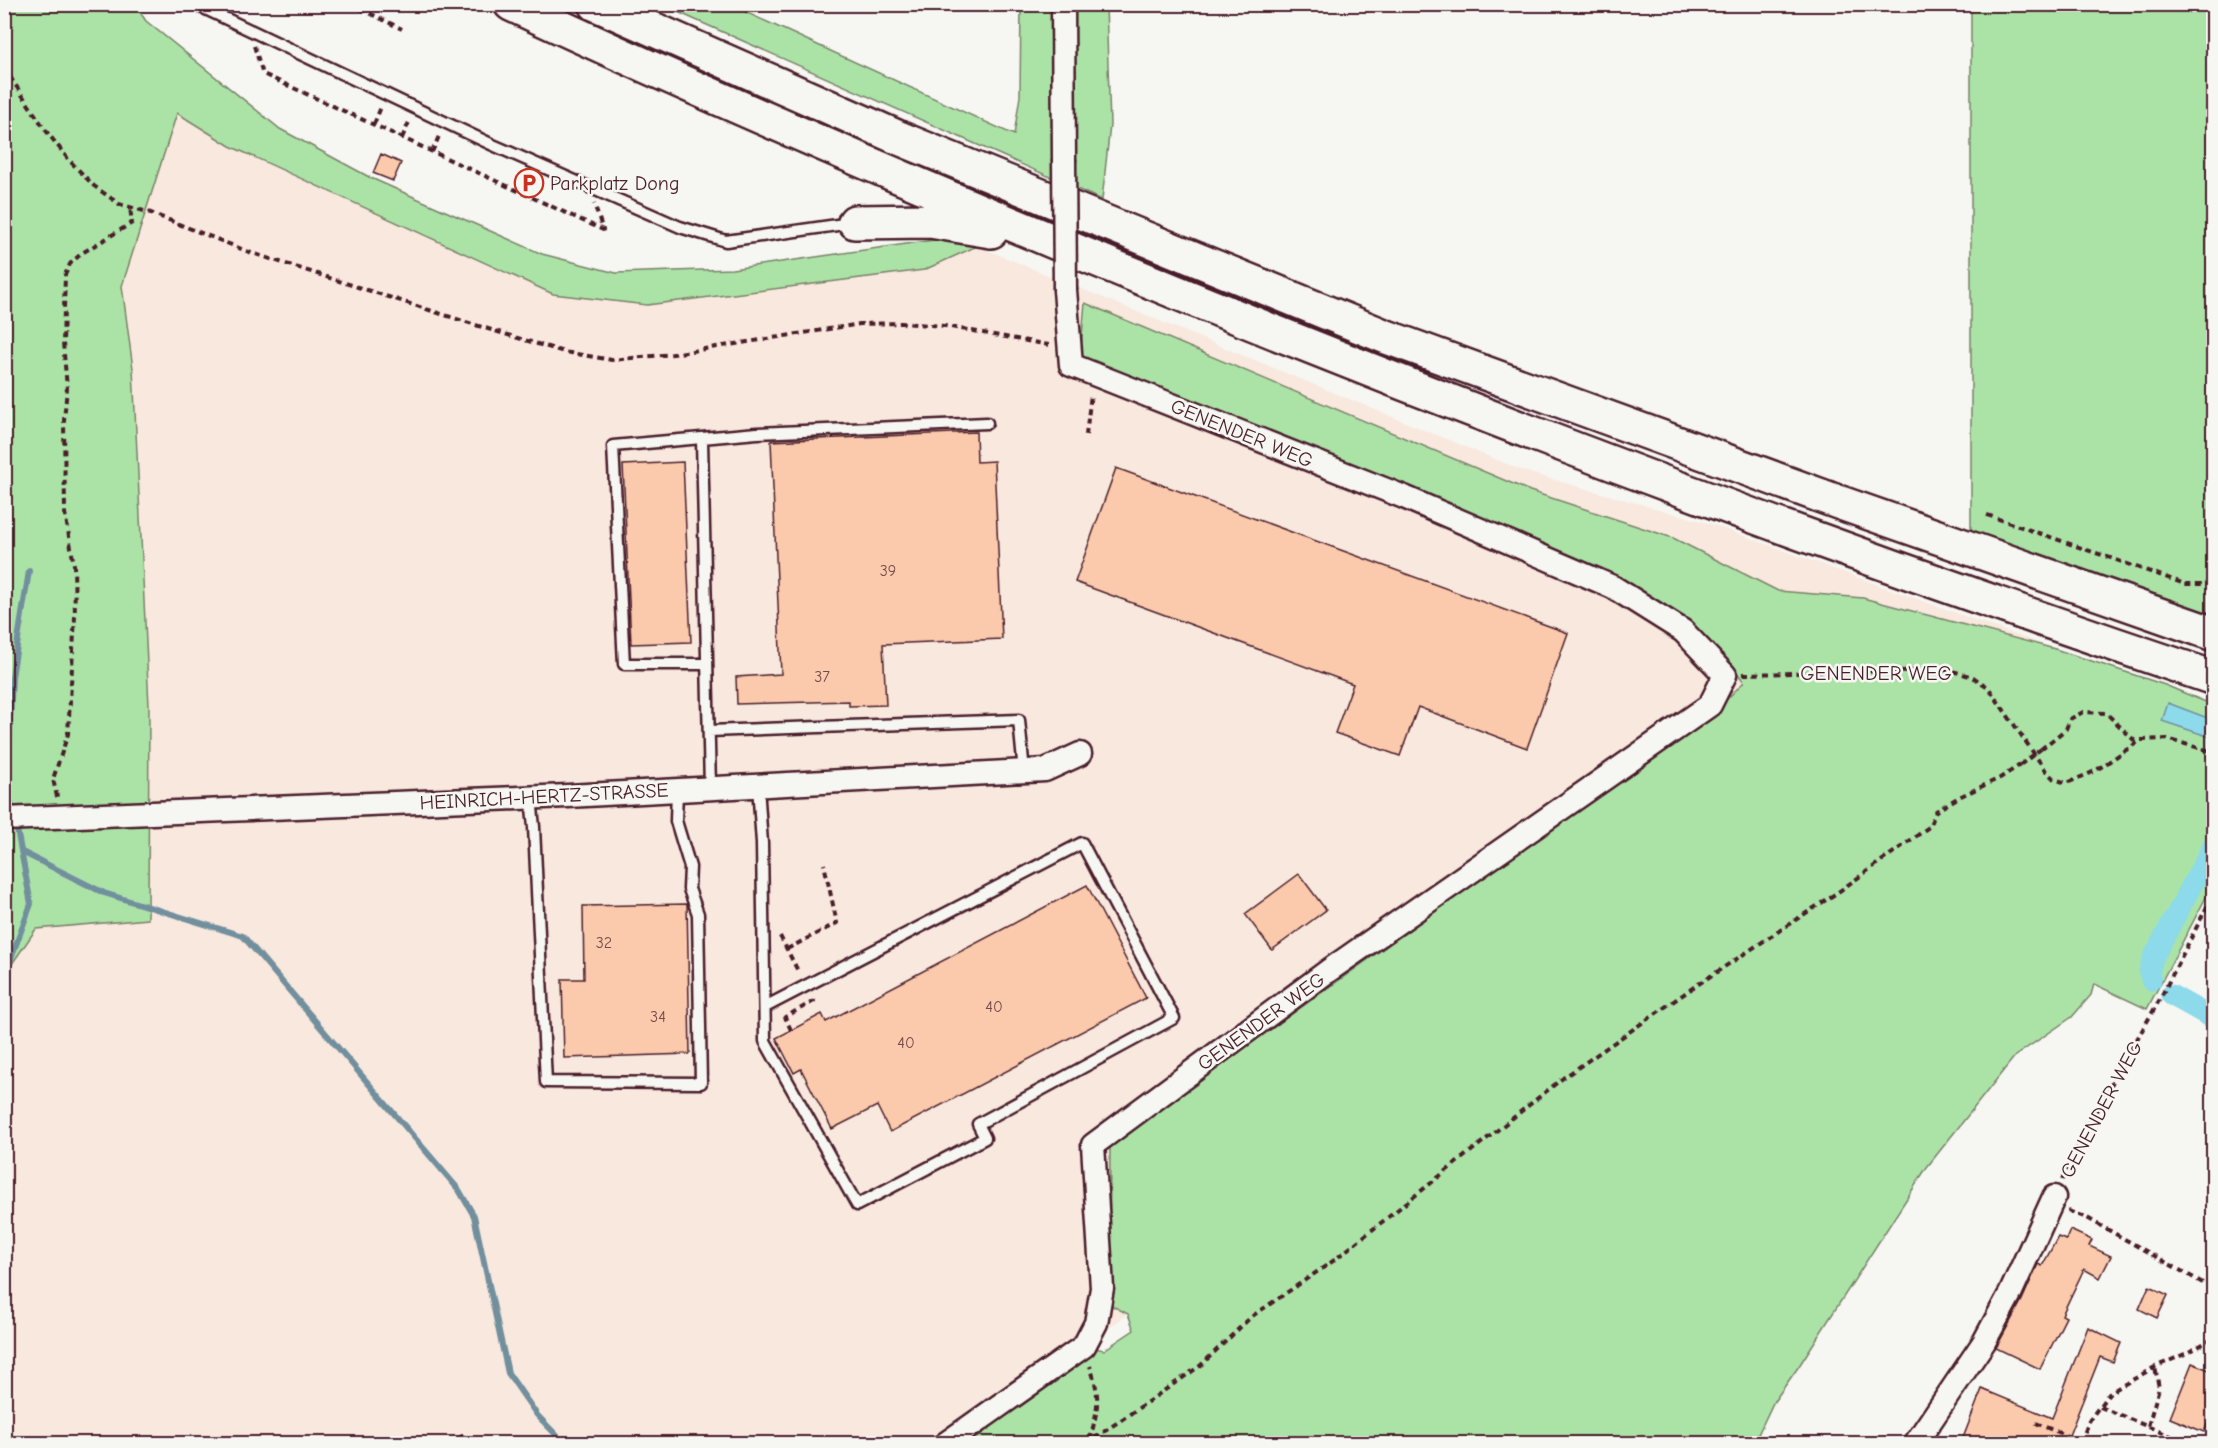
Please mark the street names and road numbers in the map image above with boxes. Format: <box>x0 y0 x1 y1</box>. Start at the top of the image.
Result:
street label: GENENDER WEG <box>1167 394 1316 473</box>
street label: GENENDER WEG <box>1800 662 1952 685</box>
street label: HEINRICH-HERTZ-STRASSE <box>419 778 669 815</box>
street label: GENENDER WEG <box>1193 968 1329 1075</box>
street label: GENENDER WEG <box>2056 1037 2147 1182</box>

